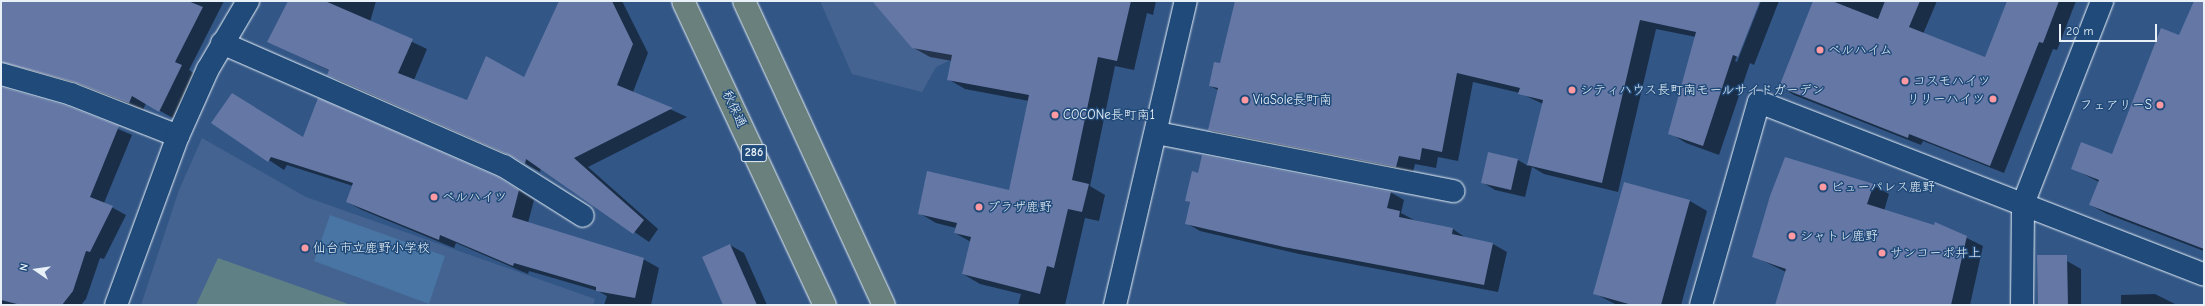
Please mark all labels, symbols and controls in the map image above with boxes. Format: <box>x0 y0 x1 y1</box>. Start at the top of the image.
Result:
scale bar <box>2061 16 2159 42</box>
text: 20 m <box>2066 24 2094 38</box>
place label: ベルハイム <box>1828 42 1893 58</box>
marker: ベルハイム <box>1815 45 1825 55</box>
place label: コスモハイツ <box>1913 73 1991 89</box>
marker: コスモハイツ <box>1900 76 1910 86</box>
place label: シティハウス長町南モールサイドガーデン <box>1580 82 1827 98</box>
marker: シティハウス長町南モールサイドガーデン <box>1567 85 1577 95</box>
street label: 秋保通 <box>719 88 749 130</box>
place label: リリーハイツ <box>1907 91 1985 107</box>
place label: ViaSole長町南 <box>1253 92 1332 108</box>
marker: リリーハイツ <box>1988 94 1998 104</box>
marker: ViaSole長町南 <box>1240 95 1250 105</box>
place label: フェアリーS <box>2080 97 2152 113</box>
marker: フェアリーS <box>2155 100 2165 110</box>
place label: COCONe長町南1 <box>1063 107 1155 123</box>
marker: COCONe長町南1 <box>1050 110 1060 120</box>
road number: 286 <box>740 143 768 163</box>
place label: ビューパレス鹿野 <box>1831 179 1935 195</box>
marker: ビューパレス鹿野 <box>1818 182 1828 192</box>
place label: ベルハイツ <box>442 189 507 205</box>
marker: ベルハイツ <box>429 192 439 202</box>
place label: プラザ鹿野 <box>987 199 1052 215</box>
marker: プラザ鹿野 <box>974 202 984 212</box>
place label: シャトレ鹿野 <box>1800 228 1878 244</box>
marker: シャトレ鹿野 <box>1787 231 1797 241</box>
place label: 仙台市立鹿野小学校 <box>313 240 430 256</box>
marker: 仙台市立鹿野小学校 <box>300 243 310 253</box>
place label: サンコーポ井上 <box>1890 245 1981 261</box>
marker: サンコーポ井上 <box>1877 248 1887 258</box>
north arrow <box>16 250 56 290</box>
text: N <box>17 262 31 272</box>

